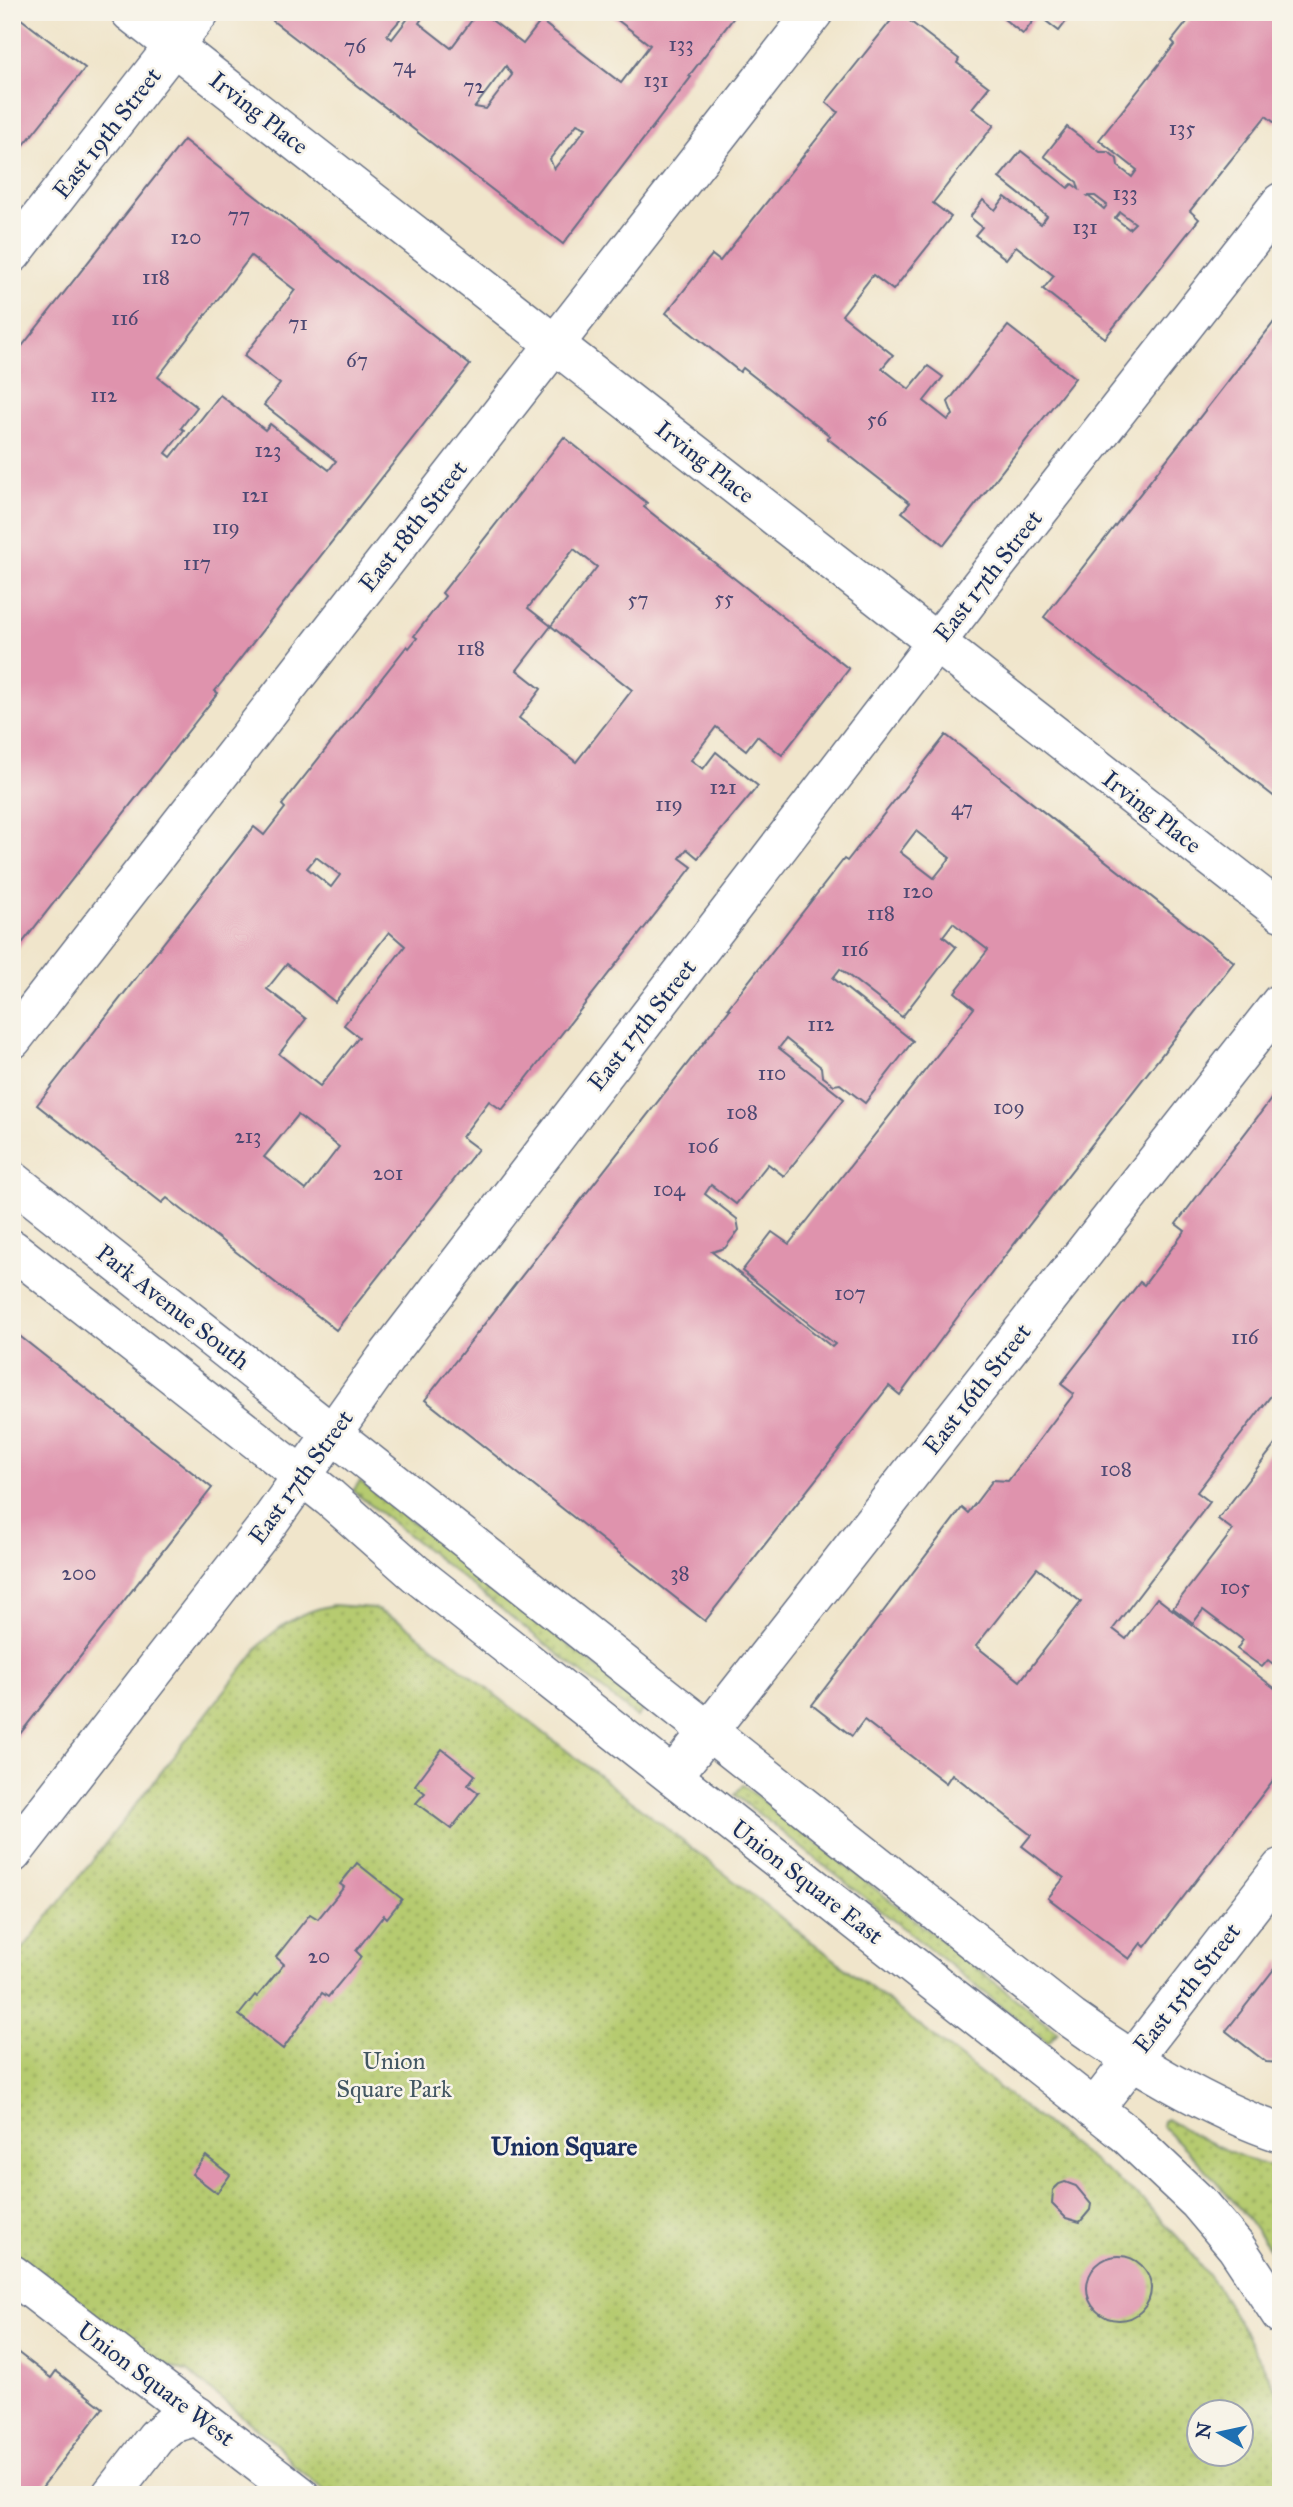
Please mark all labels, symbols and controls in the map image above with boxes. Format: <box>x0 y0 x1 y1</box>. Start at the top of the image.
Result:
house number: 133 <box>668 31 694 57</box>
house number: 76 <box>344 33 367 59</box>
house number: 74 <box>393 53 417 79</box>
street label: East 19th Street <box>46 61 168 205</box>
street label: Irving Place <box>203 65 315 161</box>
house number: 131 <box>644 67 669 93</box>
house number: 72 <box>463 73 485 99</box>
house number: 135 <box>1169 115 1195 141</box>
house number: 133 <box>1112 180 1138 206</box>
house number: 77 <box>228 202 250 228</box>
house number: 131 <box>1073 214 1098 240</box>
house number: 120 <box>171 224 201 250</box>
house number: 118 <box>142 264 170 290</box>
house number: 116 <box>111 305 140 331</box>
house number: 71 <box>288 310 308 336</box>
house number: 67 <box>346 347 368 373</box>
house number: 112 <box>91 382 118 408</box>
house number: 56 <box>867 406 888 432</box>
street label: Irving Place <box>649 414 761 510</box>
house number: 123 <box>254 437 282 463</box>
street label: East 18th Street <box>352 454 474 598</box>
house number: 121 <box>242 482 268 508</box>
street label: East 17th Street <box>927 504 1049 648</box>
house number: 119 <box>212 514 240 540</box>
house number: 117 <box>183 550 211 576</box>
house number: 55 <box>714 585 734 611</box>
house number: 57 <box>628 586 648 612</box>
house number: 118 <box>457 635 485 661</box>
street label: Irving Place <box>1096 764 1208 860</box>
house number: 121 <box>710 774 736 800</box>
house number: 119 <box>655 791 683 817</box>
house number: 47 <box>951 795 973 821</box>
house number: 120 <box>903 878 933 904</box>
house number: 118 <box>867 900 895 926</box>
house number: 116 <box>841 936 870 962</box>
street label: East 17th Street <box>581 953 703 1097</box>
house number: 112 <box>808 1011 835 1037</box>
house number: 110 <box>758 1060 786 1086</box>
house number: 109 <box>993 1094 1025 1120</box>
house number: 108 <box>726 1099 758 1125</box>
house number: 213 <box>234 1123 262 1149</box>
house number: 106 <box>687 1133 720 1159</box>
house number: 201 <box>373 1160 403 1186</box>
house number: 104 <box>653 1176 686 1202</box>
street label: Park Avenue South <box>90 1238 256 1376</box>
house number: 107 <box>834 1280 866 1306</box>
street label: East 16th Street <box>917 1317 1038 1461</box>
house number: 116 <box>1231 1324 1260 1350</box>
street label: East 17th Street <box>242 1404 360 1550</box>
house number: 108 <box>1100 1456 1132 1482</box>
house number: 200 <box>62 1560 96 1586</box>
house number: 38 <box>670 1560 690 1586</box>
house number: 105 <box>1220 1574 1250 1600</box>
street label: Union Square East <box>725 1813 890 1951</box>
street label: East 15th Street <box>1127 1917 1247 2059</box>
house number: 20 <box>308 1943 330 1969</box>
park label: Union Square Park <box>336 2046 453 2104</box>
district label: Union Square <box>491 2130 637 2162</box>
street label: Union Square West <box>71 2315 241 2453</box>
north arrow <box>1184 2398 1254 2468</box>
text: N <box>1191 2421 1216 2440</box>

